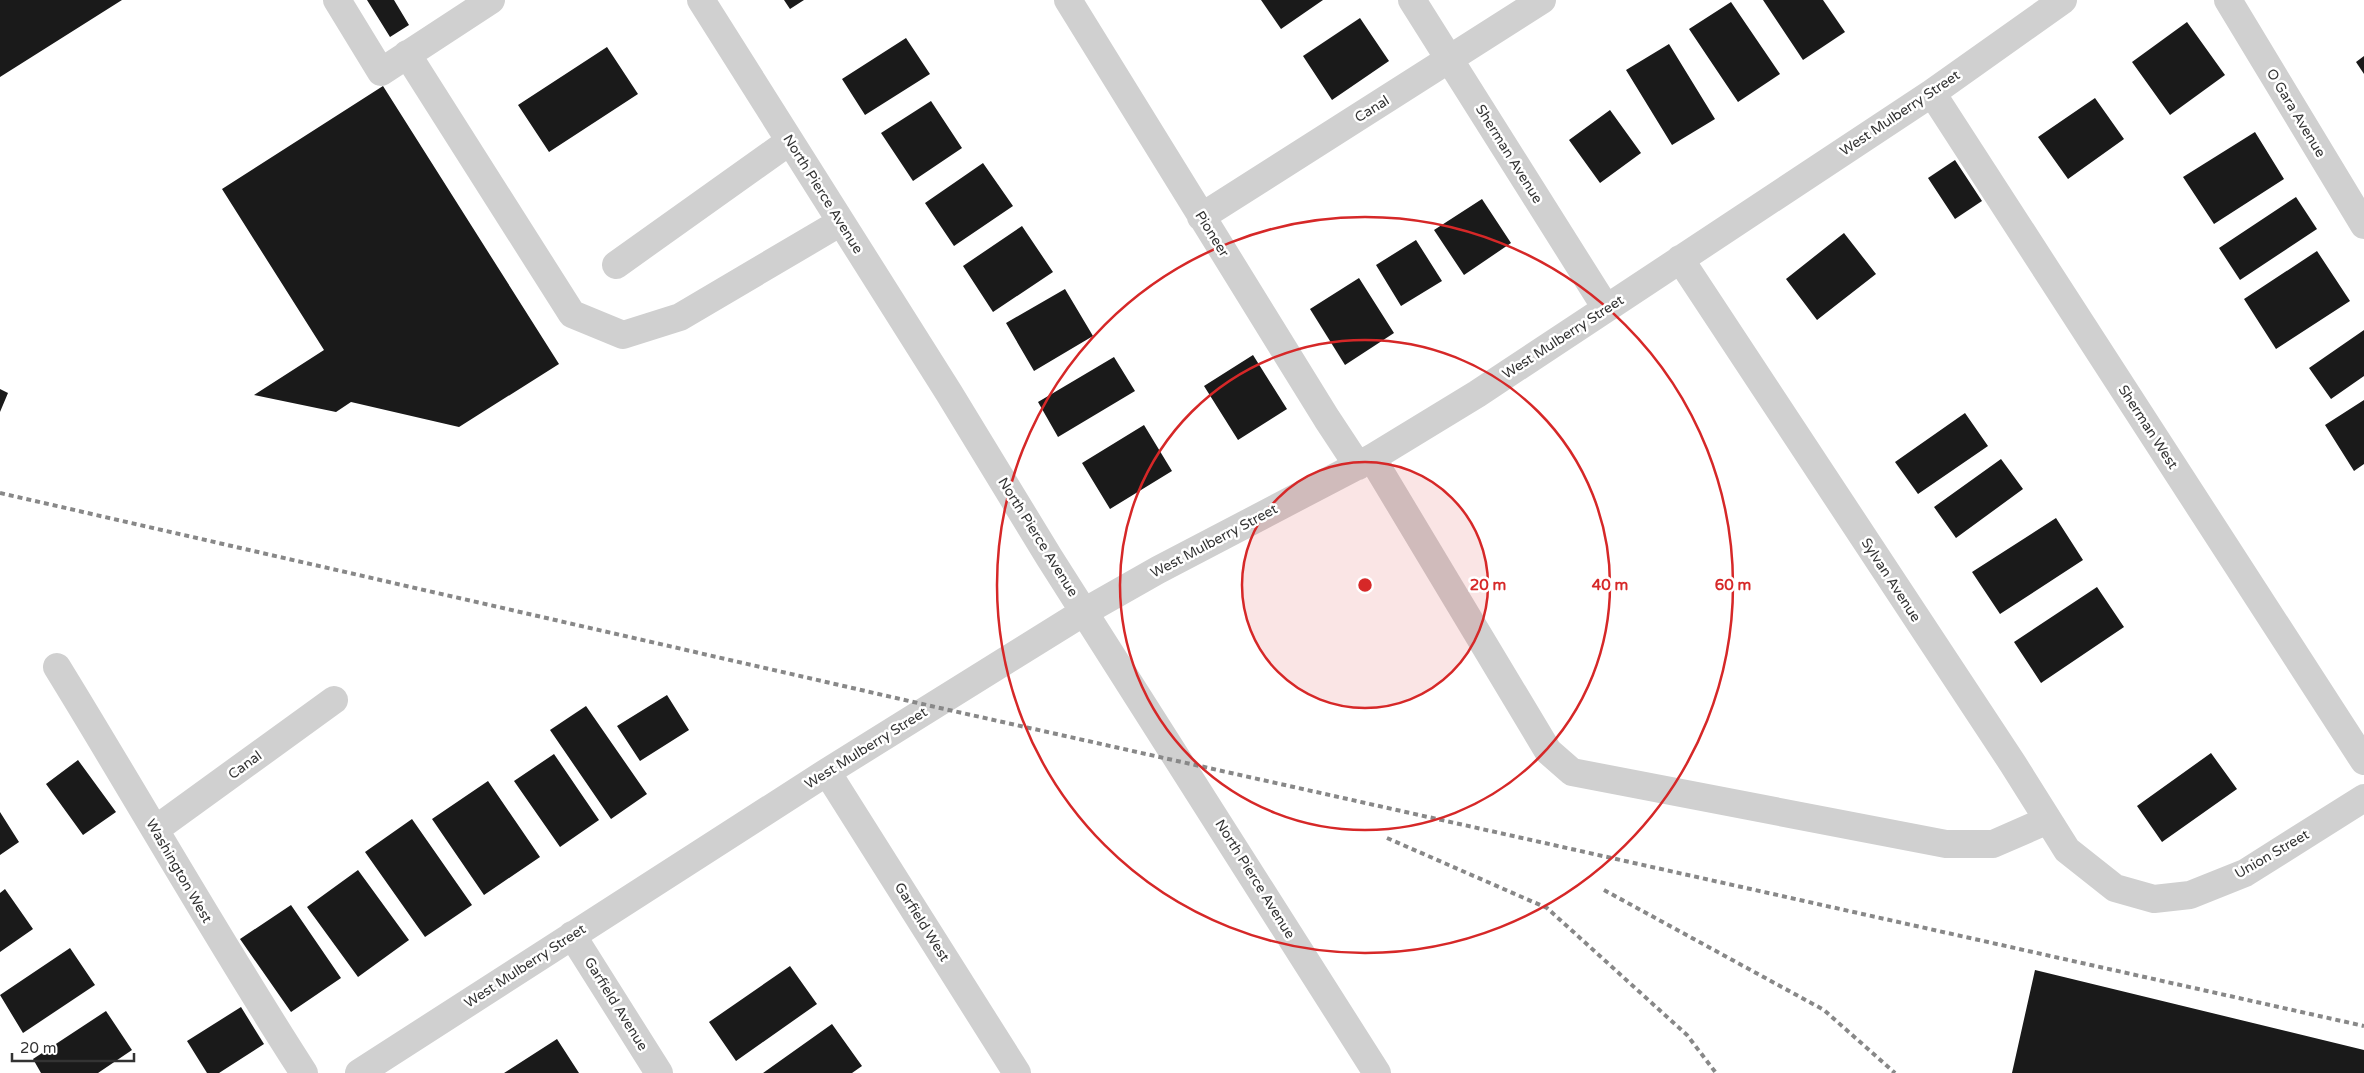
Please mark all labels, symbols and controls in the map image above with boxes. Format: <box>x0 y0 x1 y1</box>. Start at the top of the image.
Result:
street label: West Mulberry Street <box>1837 66 1964 160</box>
street label: O Gara Avenue <box>2263 66 2329 160</box>
street label: Canal <box>1352 92 1392 126</box>
street label: Sherman Avenue <box>1472 101 1546 207</box>
street label: North Pierce Avenue <box>779 131 867 257</box>
street label: Pioneer <box>1191 208 1233 261</box>
street label: West Mulberry Street <box>1499 291 1627 383</box>
street label: Sherman West <box>2115 382 2182 473</box>
street label: North Pierce Avenue <box>994 474 1082 600</box>
street label: West Mulberry Street <box>1148 500 1281 582</box>
street label: Sylvan Avenue <box>1858 535 1924 625</box>
centre of rings <box>1356 576 1374 594</box>
text: 20 m <box>1470 576 1506 594</box>
text: 40 m <box>1592 576 1628 594</box>
text: 60 m <box>1715 576 1751 594</box>
street label: West Mulberry Street <box>802 703 931 793</box>
street label: Canal <box>225 747 265 783</box>
street label: Washington West <box>142 816 216 926</box>
street label: North Pierce Avenue <box>1211 816 1299 942</box>
street label: Union Street <box>2232 826 2313 882</box>
street label: Garfield West <box>891 879 953 965</box>
street label: West Mulberry Street <box>461 920 589 1012</box>
street label: Garfield Avenue <box>581 954 652 1054</box>
scale bar <box>12 1030 135 1062</box>
text: 20 m <box>20 1039 57 1057</box>

